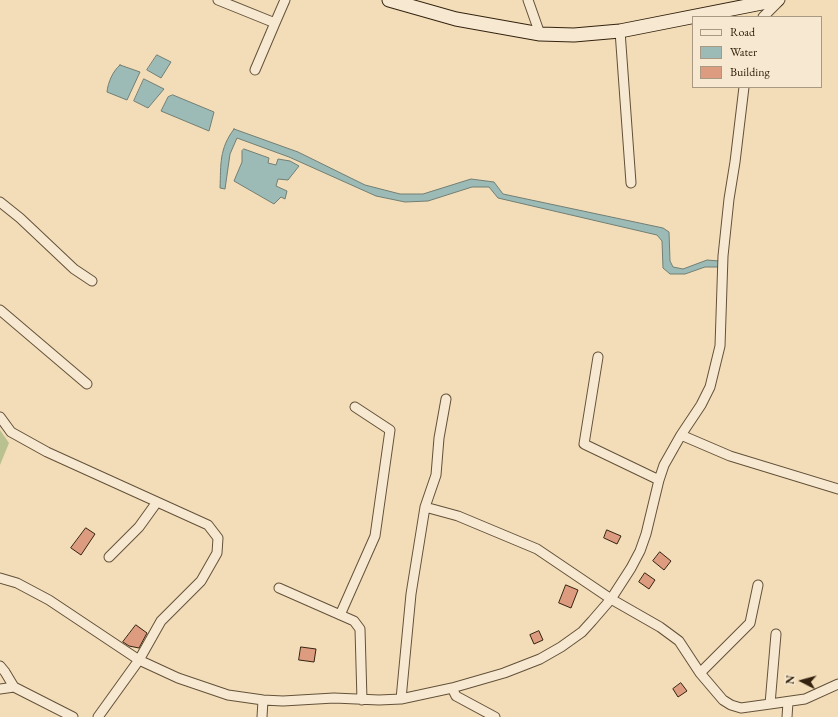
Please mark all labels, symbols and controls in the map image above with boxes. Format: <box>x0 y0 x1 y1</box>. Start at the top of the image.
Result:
legend <box>692 16 822 88</box>
text: Road <box>730 24 755 40</box>
text: Water <box>730 44 757 60</box>
text: Building <box>730 64 770 80</box>
north arrow <box>782 661 822 701</box>
text: N <box>783 675 797 685</box>

